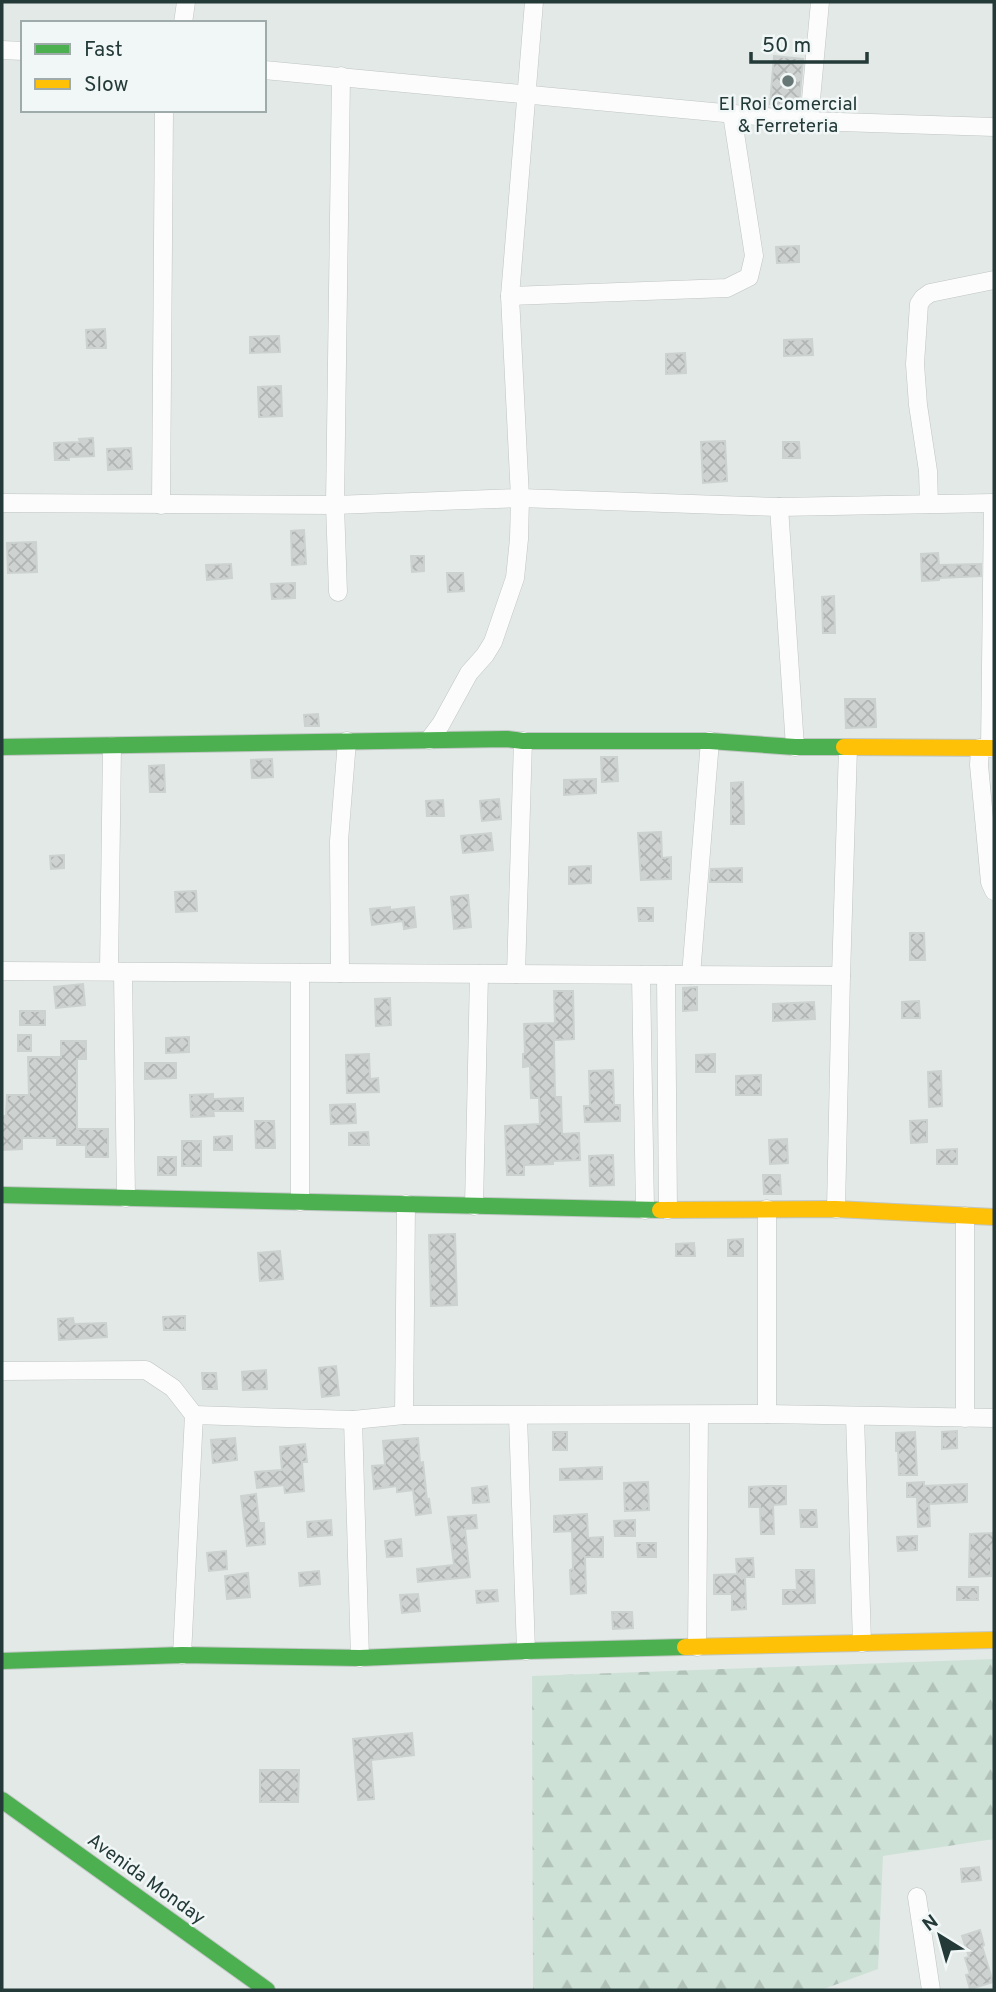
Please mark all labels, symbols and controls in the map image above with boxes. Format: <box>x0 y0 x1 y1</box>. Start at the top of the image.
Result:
legend <box>21 21 266 112</box>
scale bar <box>751 21 866 65</box>
text: 50 m <box>762 33 811 60</box>
text: Fast <box>84 37 123 64</box>
text: Slow <box>84 72 129 99</box>
marker: El Roi Comercial & Ferreteria <box>780 73 796 89</box>
place label: El Roi Comercial & Ferreteria <box>719 93 857 139</box>
street label: Avenida Monday <box>82 1829 210 1931</box>
north arrow <box>905 1901 975 1971</box>
text: N <box>918 1910 944 1938</box>

